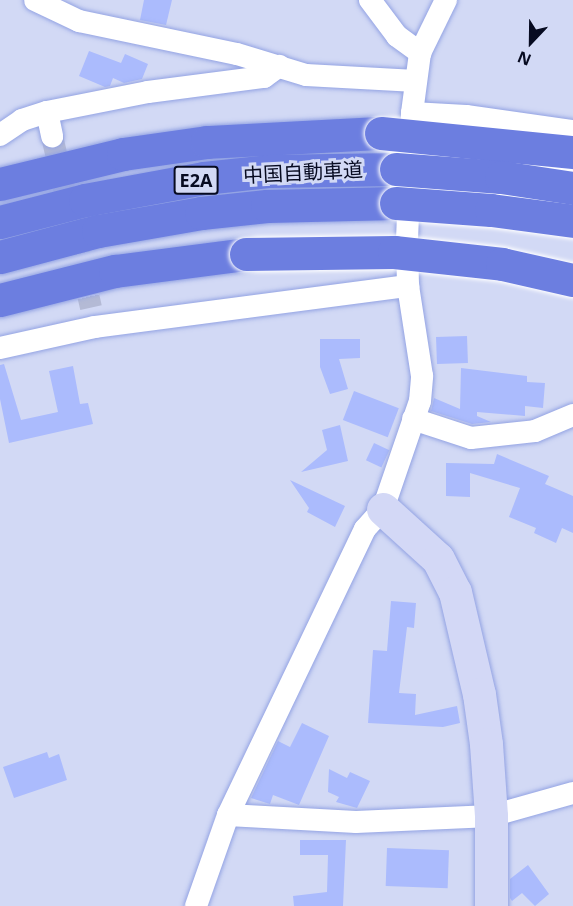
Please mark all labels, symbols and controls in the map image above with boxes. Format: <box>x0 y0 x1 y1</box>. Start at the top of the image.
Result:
north arrow <box>501 12 561 72</box>
text: N <box>514 46 534 71</box>
street label: 中国自動車道 <box>242 157 364 187</box>
road number: E2A <box>174 165 218 195</box>

